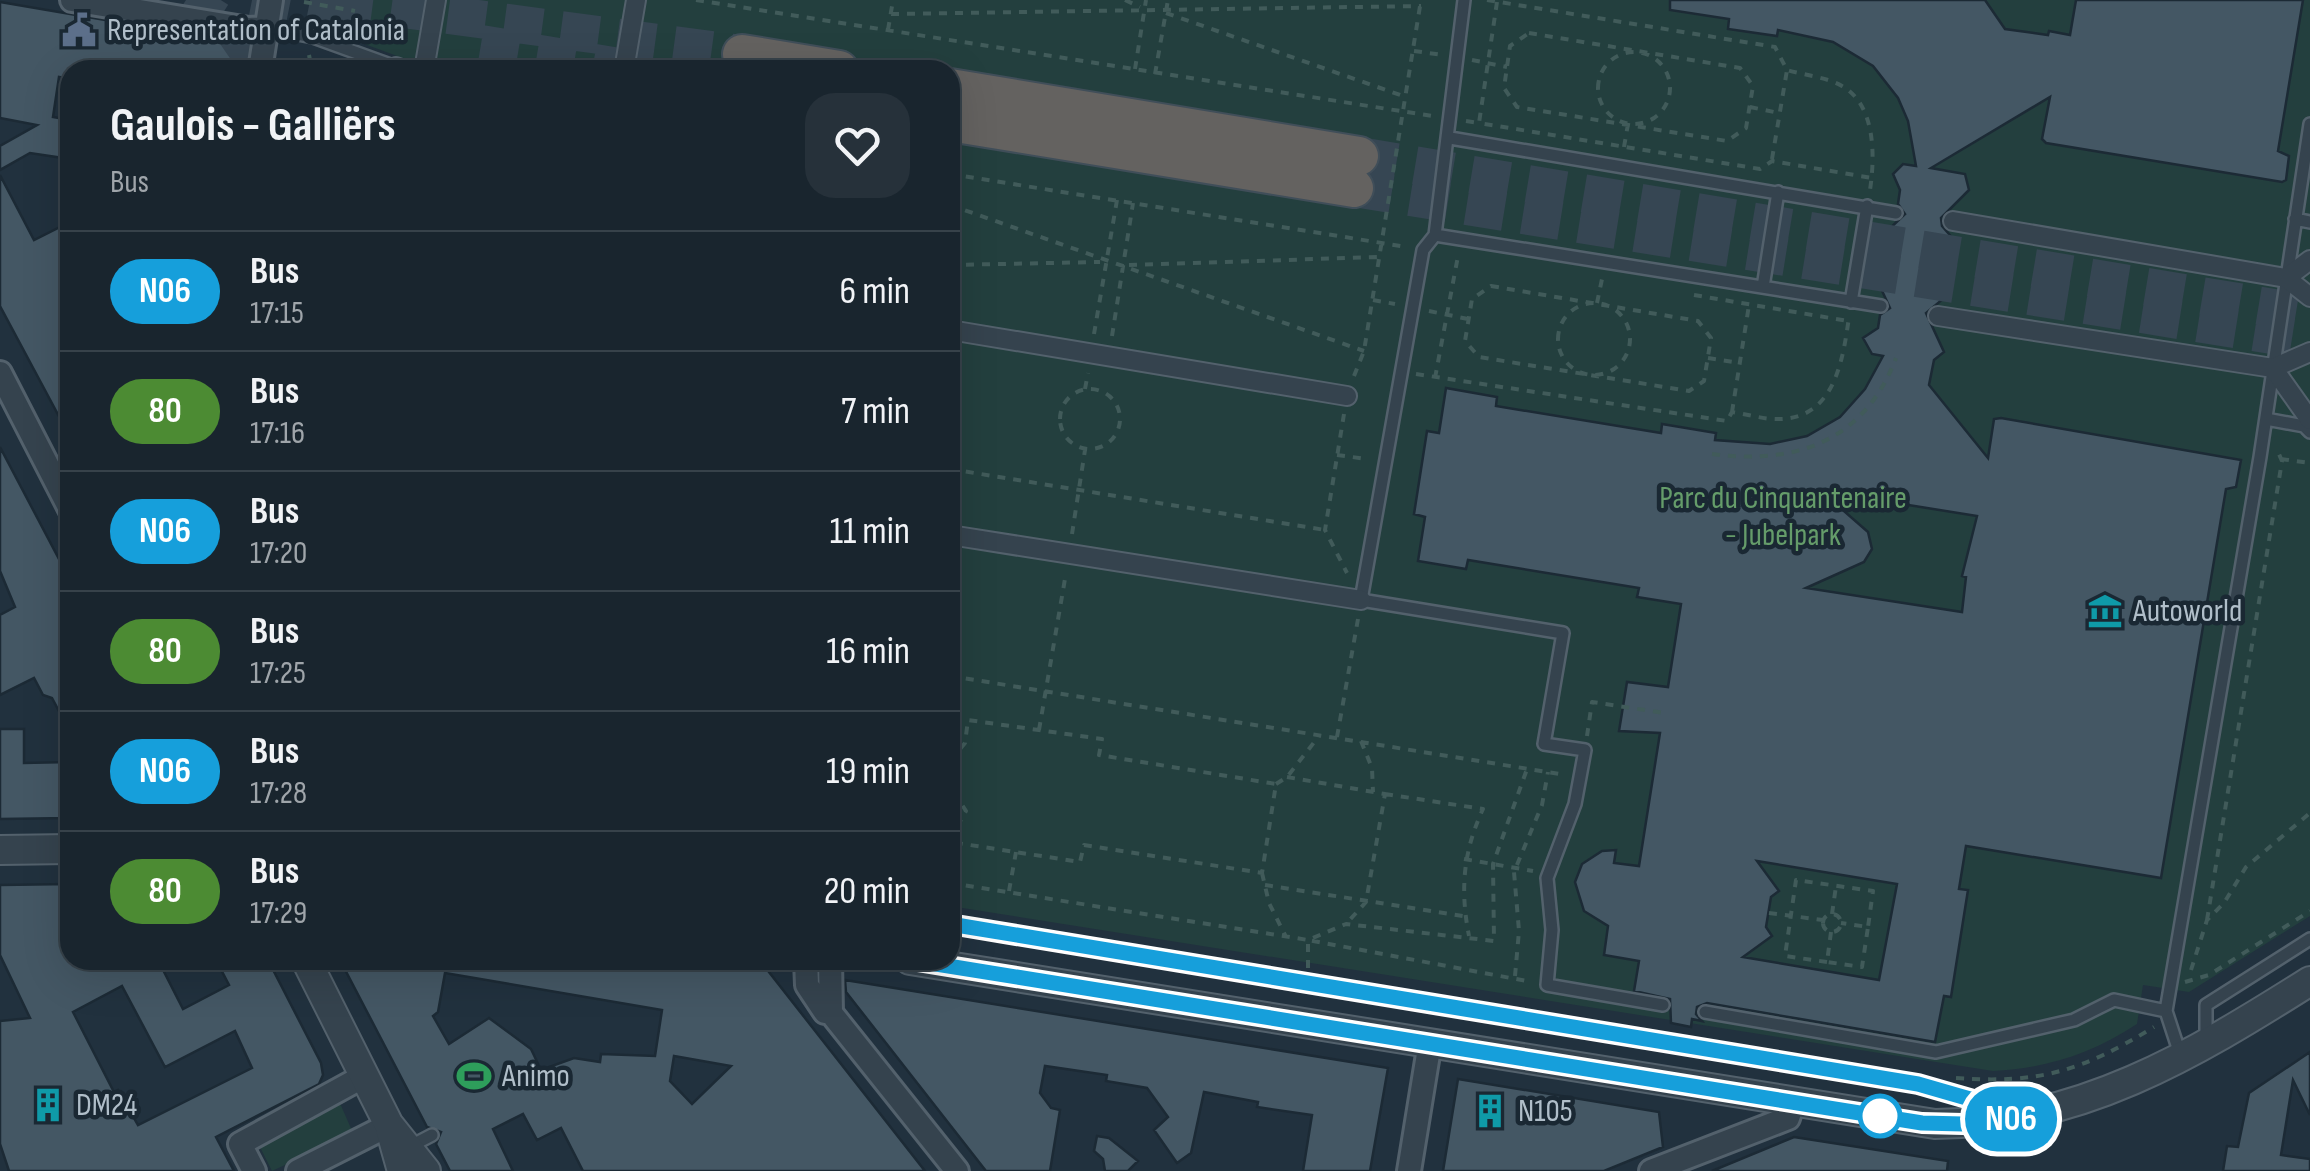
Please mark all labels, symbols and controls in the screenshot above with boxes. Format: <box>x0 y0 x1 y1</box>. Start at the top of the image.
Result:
public building icon: Representation of Catalonia <box>60 11 98 49</box>
place label: Representation of Catalonia <box>107 11 405 50</box>
button: heart <box>805 93 910 198</box>
text: Gaulois - Galliërs <box>110 97 396 154</box>
text: Bus <box>110 163 149 202</box>
text: Bus <box>250 249 299 294</box>
text: 6 min <box>840 269 910 314</box>
text: N06 <box>139 270 191 313</box>
text: 17:15 <box>250 294 304 333</box>
text: Bus <box>250 369 299 414</box>
text: 7 min <box>841 389 910 434</box>
text: 80 <box>148 390 182 433</box>
text: 17:16 <box>250 414 305 453</box>
park label: Parc du Cinquantenaire - Jubelpark <box>1659 479 1907 555</box>
text: Bus <box>250 489 299 534</box>
text: 11 min <box>830 509 910 554</box>
text: N06 <box>139 510 191 553</box>
text: 17:20 <box>250 534 307 573</box>
museum icon: Autoworld <box>2086 592 2124 630</box>
place label: Autoworld <box>2132 592 2242 631</box>
text: Bus <box>250 609 299 654</box>
text: 16 min <box>826 629 910 674</box>
text: 80 <box>148 630 182 673</box>
text: 17:25 <box>250 654 306 693</box>
text: Bus <box>250 729 299 774</box>
text: 19 min <box>826 749 910 794</box>
text: N06 <box>139 750 191 793</box>
text: 17:28 <box>250 774 307 813</box>
text: Bus <box>250 849 299 894</box>
text: 20 min <box>824 869 910 914</box>
text: 80 <box>148 870 182 913</box>
text: 17:29 <box>250 894 307 933</box>
sports icon: Animo <box>455 1057 493 1095</box>
place label: Animo <box>501 1057 570 1096</box>
building icon: DM24 <box>29 1086 67 1124</box>
place label: DM24 <box>76 1086 137 1125</box>
line badge: N06 <box>1954 1086 2068 1152</box>
building icon: N105 <box>1471 1092 1509 1130</box>
place label: N105 <box>1518 1092 1573 1131</box>
unlabelled marker <box>1859 1095 1901 1137</box>
text: N06 <box>1985 1098 2037 1141</box>

